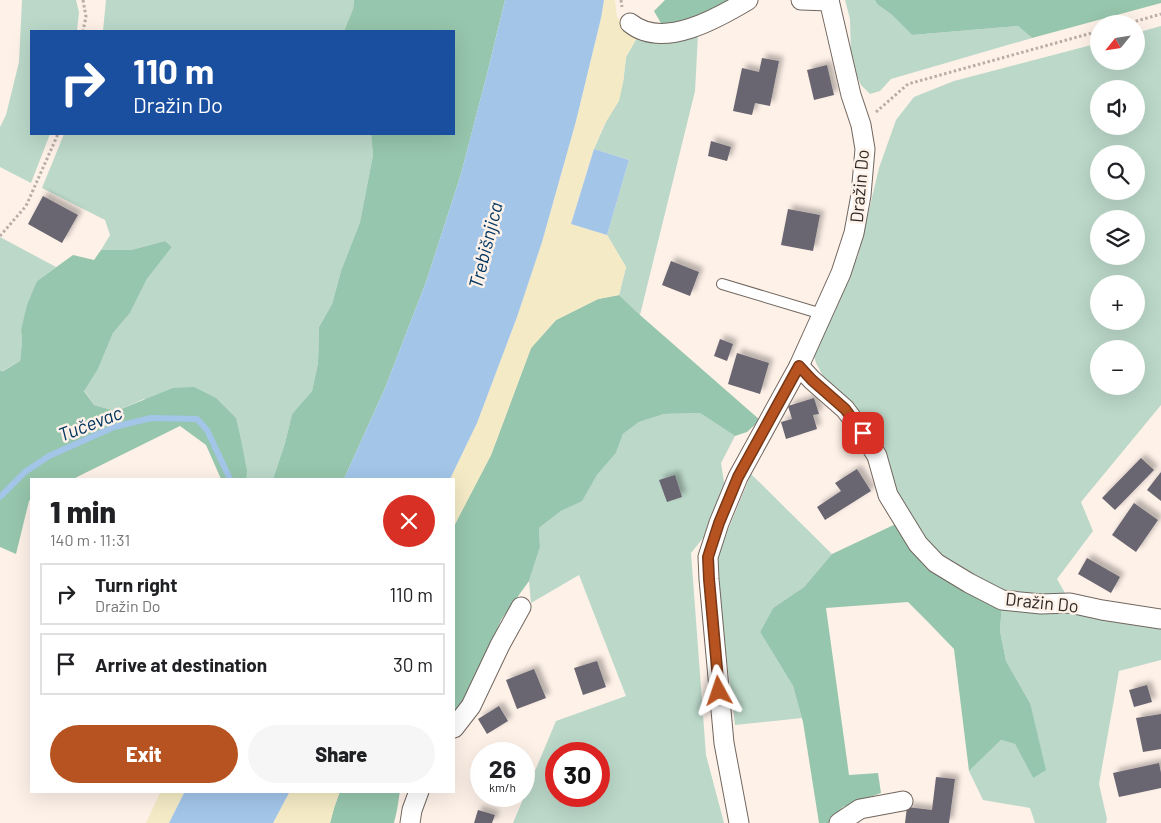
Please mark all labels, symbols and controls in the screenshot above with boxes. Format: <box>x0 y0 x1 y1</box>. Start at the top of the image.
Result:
north arrow <box>1090 15 1145 70</box>
map controls <box>1090 15 1145 395</box>
text: 110 m <box>133 49 214 91</box>
icon: right <box>50 50 115 115</box>
button: sound <box>1090 80 1145 135</box>
text: Dražin Do <box>133 91 223 117</box>
button: search <box>1090 145 1145 200</box>
street label: Dražin Do <box>845 148 873 224</box>
water label: Trebišnjica <box>463 199 507 291</box>
button: layers <box>1090 210 1145 265</box>
button: + <box>1090 275 1145 330</box>
button: − <box>1090 340 1145 395</box>
water label: Tučevac <box>55 400 126 446</box>
pin <box>842 412 884 454</box>
icon: arrive <box>849 419 877 447</box>
text: 1 min <box>50 493 116 529</box>
button: close <box>383 495 435 547</box>
text: 140 m · 11:31 <box>50 530 130 549</box>
text: Turn right <box>95 573 177 596</box>
icon: right <box>52 580 80 608</box>
text: 110 m <box>389 583 433 606</box>
street label: Dražin Do <box>1004 587 1080 617</box>
text: Dražin Do <box>95 596 161 615</box>
icon: arrive <box>52 650 80 678</box>
text: Arrive at destination <box>95 653 267 676</box>
text: 30 m <box>393 653 433 676</box>
position arrow <box>692 664 744 716</box>
button: Exit <box>50 725 238 783</box>
button: Share <box>248 725 435 783</box>
speed limit sign: 30 <box>545 742 610 807</box>
text: 26 <box>489 753 516 783</box>
text: km/h <box>489 780 516 794</box>

